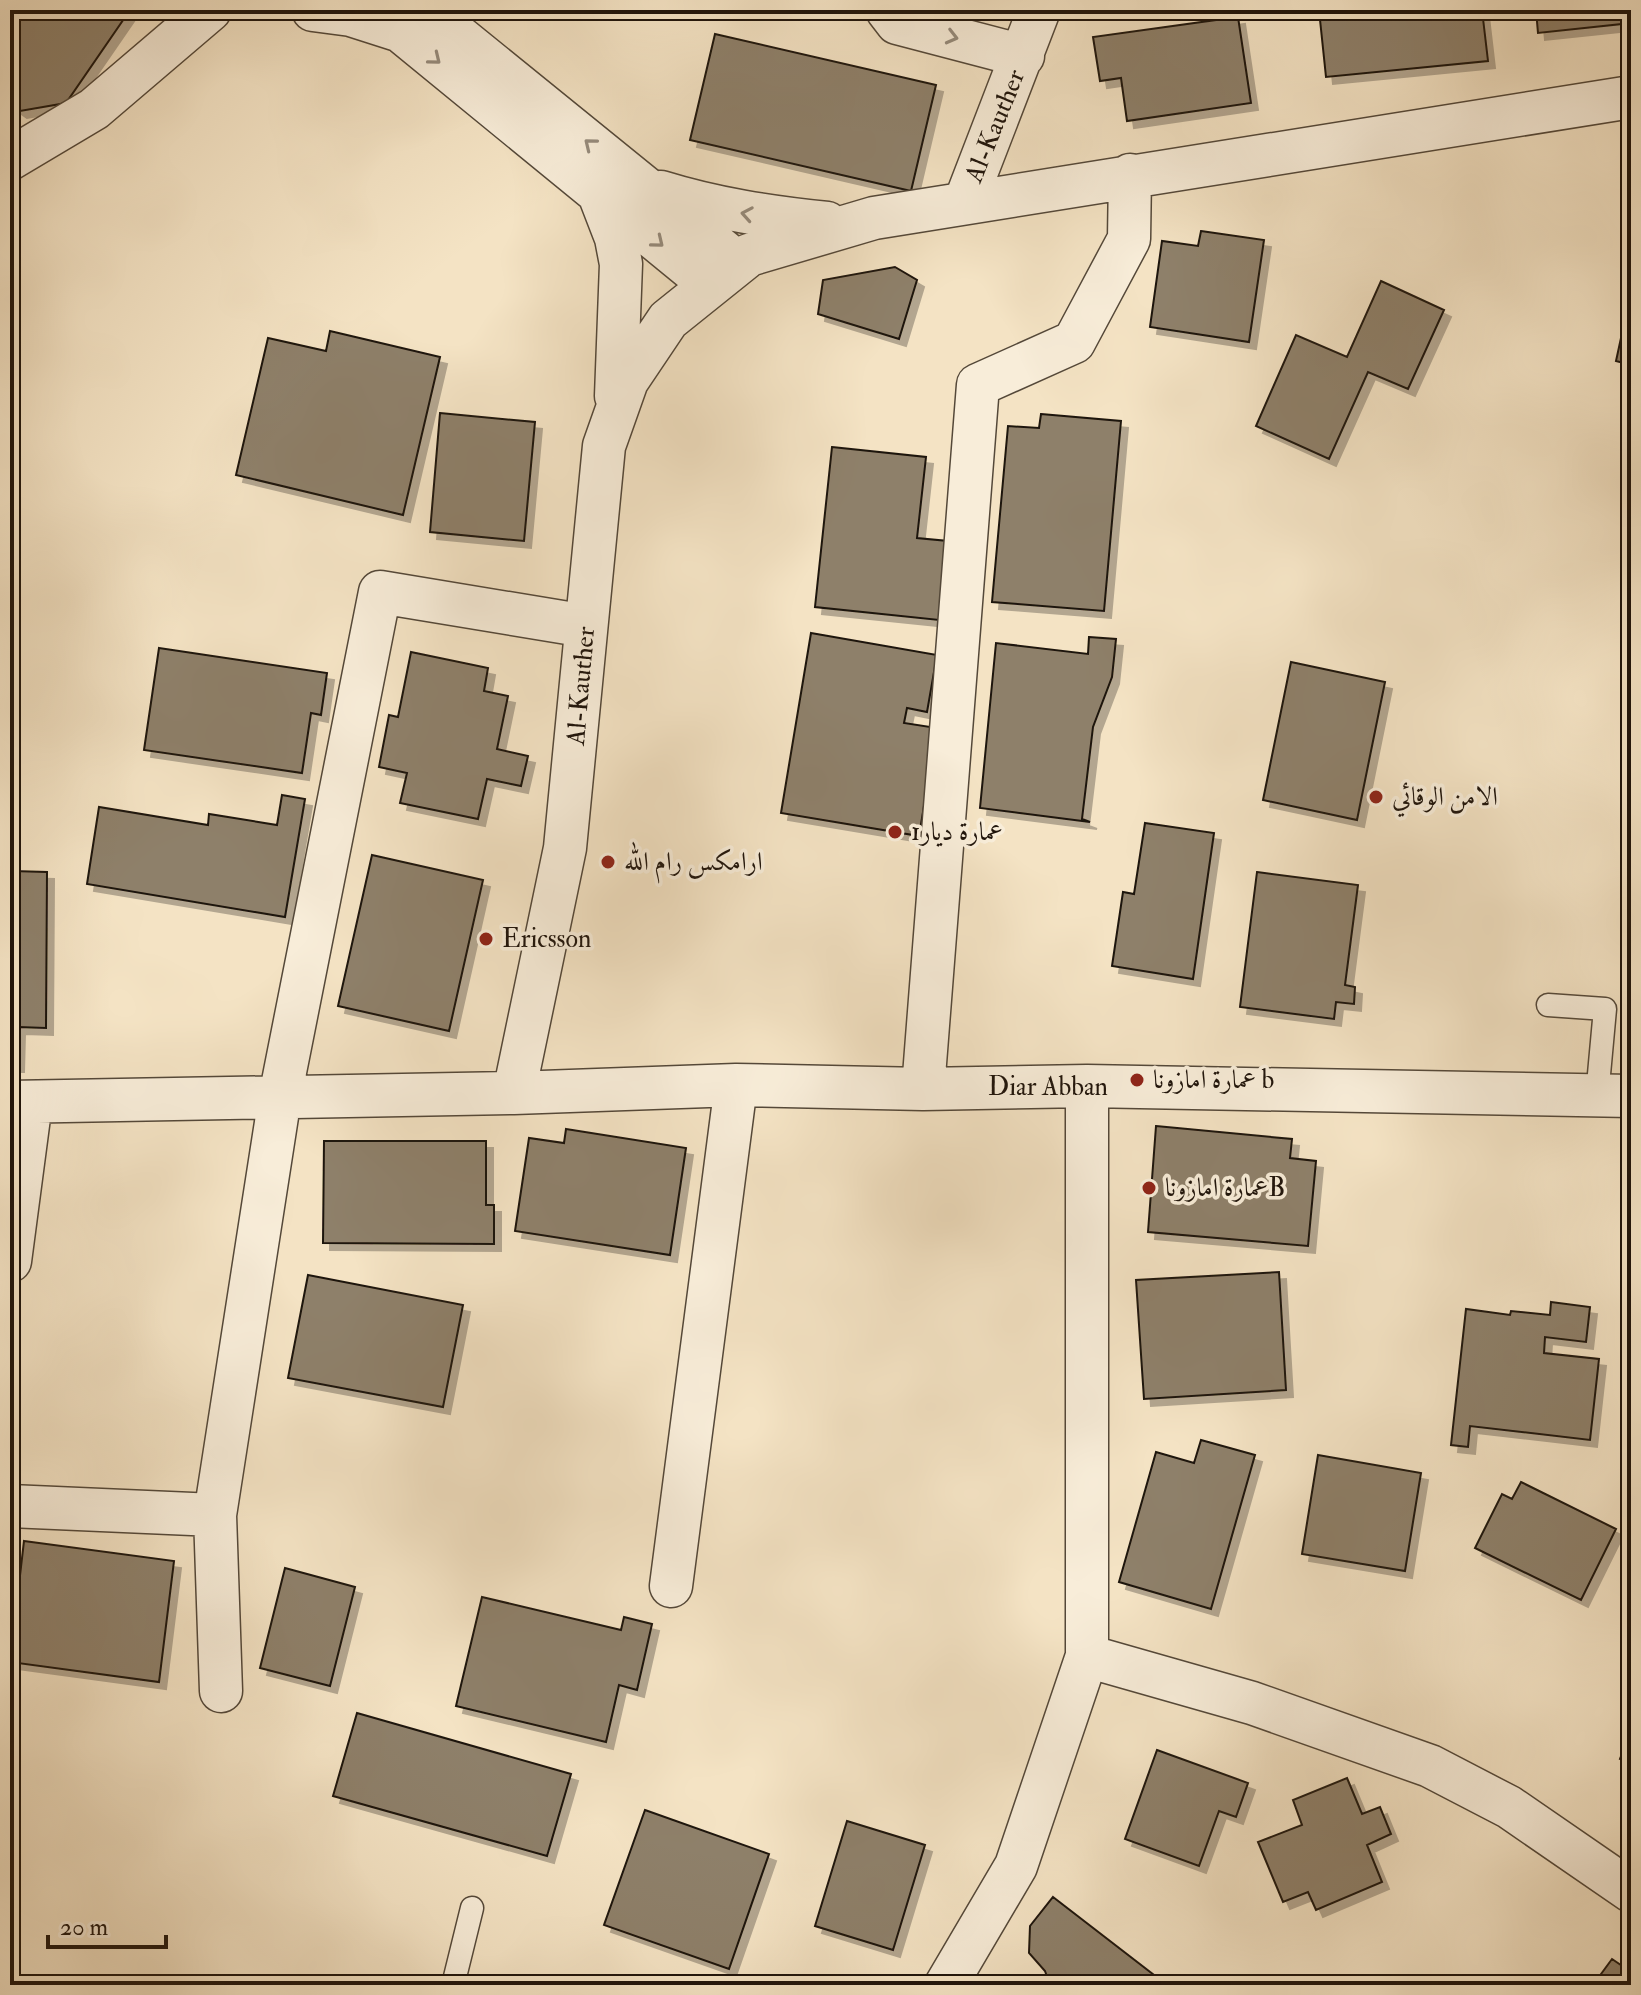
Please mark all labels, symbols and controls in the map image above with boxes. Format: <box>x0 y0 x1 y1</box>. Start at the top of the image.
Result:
one-way arrow <box>944 28 958 45</box>
one-way arrow <box>426 50 441 64</box>
street label: Al-Kauther <box>957 65 1032 188</box>
one-way arrow <box>584 139 599 153</box>
one-way arrow <box>740 206 753 223</box>
one-way arrow <box>649 232 663 247</box>
street label: Al-Kauther <box>560 625 602 748</box>
place label: الامن الوقائي <box>1392 781 1498 818</box>
marker: الامن الوقائي <box>1367 788 1385 806</box>
place label: عمارة ديار1 <box>911 816 1003 848</box>
marker: عمارة ديار1 <box>886 823 904 841</box>
place label: ارامكس رام الله <box>624 841 763 884</box>
marker: ارامكس رام الله <box>599 853 617 871</box>
place label: Ericsson <box>502 923 591 955</box>
marker: Ericsson <box>477 930 495 948</box>
place label: عمارة امازونا b <box>1153 1064 1274 1096</box>
street label: Diar Abban <box>988 1071 1108 1103</box>
marker: عمارة امازونا b <box>1128 1071 1146 1089</box>
place label: عمارة امازوناB <box>1165 1172 1285 1204</box>
marker: عمارة امازوناB <box>1140 1179 1158 1197</box>
scale bar <box>48 1899 166 1949</box>
text: 20 m <box>60 1912 109 1943</box>

